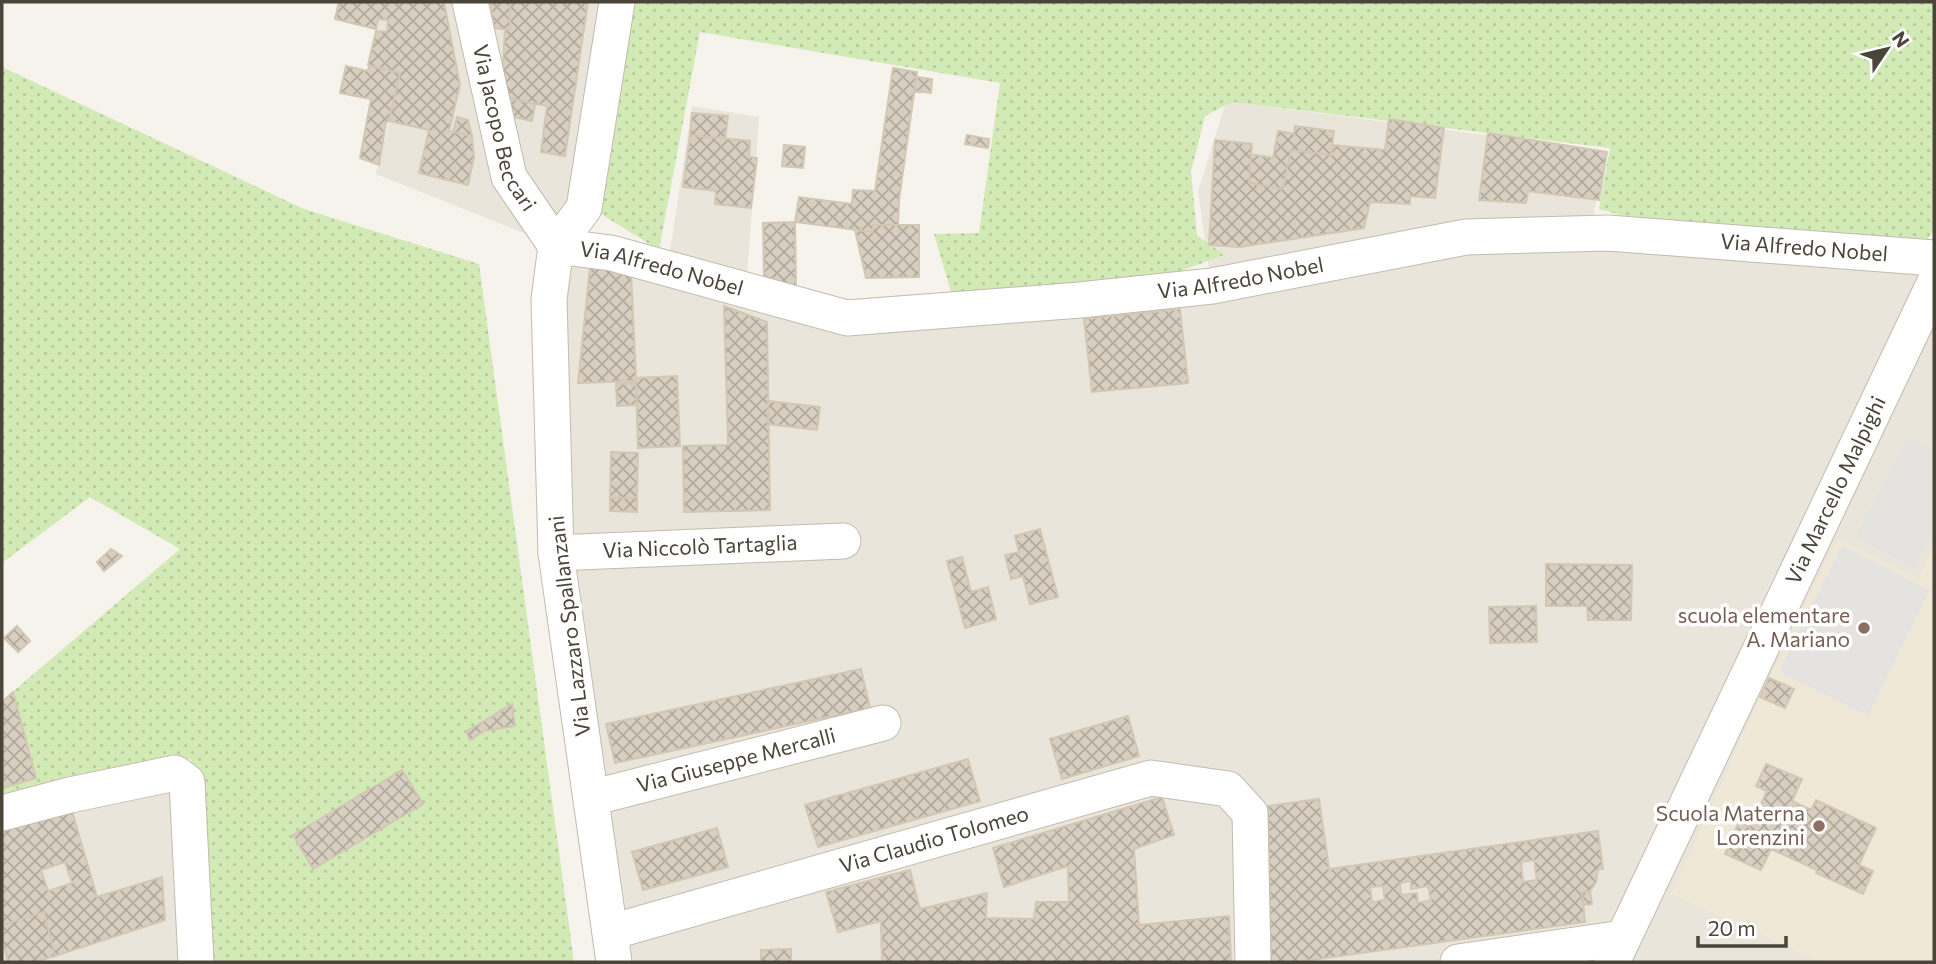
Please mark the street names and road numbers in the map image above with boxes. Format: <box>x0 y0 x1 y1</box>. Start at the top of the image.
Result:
street label: Via Jacopo Beccari <box>469 42 542 215</box>
street label: Via Alfredo Nobel <box>1719 228 1889 265</box>
street label: Via Alfredo Nobel <box>578 235 746 300</box>
street label: Via Alfredo Nobel <box>1156 251 1325 303</box>
street label: Via Marcello Malpighi <box>1779 392 1890 588</box>
street label: Via Lazzaro Spallanzani <box>543 514 594 738</box>
street label: Via Niccolò Tartaglia <box>602 529 798 562</box>
street label: Via Giuseppe Mercalli <box>634 722 838 797</box>
street label: Via Claudio Tolomeo <box>836 800 1031 877</box>

